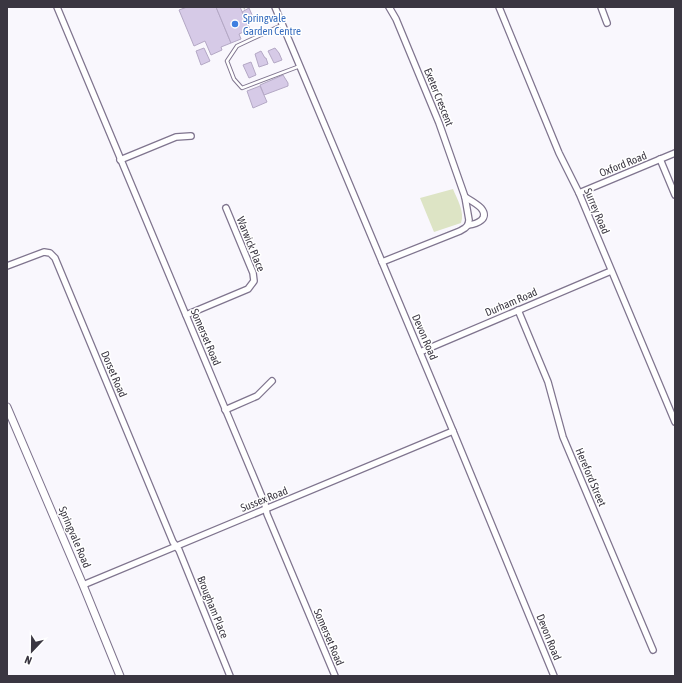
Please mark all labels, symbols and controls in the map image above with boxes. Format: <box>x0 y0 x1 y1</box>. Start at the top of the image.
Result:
place label: Springvale Garden Centre <box>243 12 301 37</box>
marker: Springvale Garden Centre <box>230 19 240 29</box>
street label: Exeter Crescent <box>422 66 456 128</box>
street label: Oxford Road <box>598 149 648 179</box>
street label: Surrey Road <box>582 186 612 236</box>
street label: Warwick Place <box>235 215 267 273</box>
street label: Durham Road <box>483 286 539 318</box>
street label: Somerset Road <box>189 307 223 367</box>
street label: Devon Road <box>410 312 440 362</box>
street label: Dorset Road <box>99 349 129 399</box>
street label: Hereford Street <box>573 446 609 508</box>
street label: Sussex Road <box>239 484 289 514</box>
street label: Springvale Road <box>57 505 93 569</box>
street label: Brougham Place <box>195 574 231 640</box>
street label: Somerset Road <box>312 607 346 667</box>
street label: Devon Road <box>534 612 564 662</box>
north arrow <box>12 631 52 671</box>
text: N <box>23 653 34 667</box>

